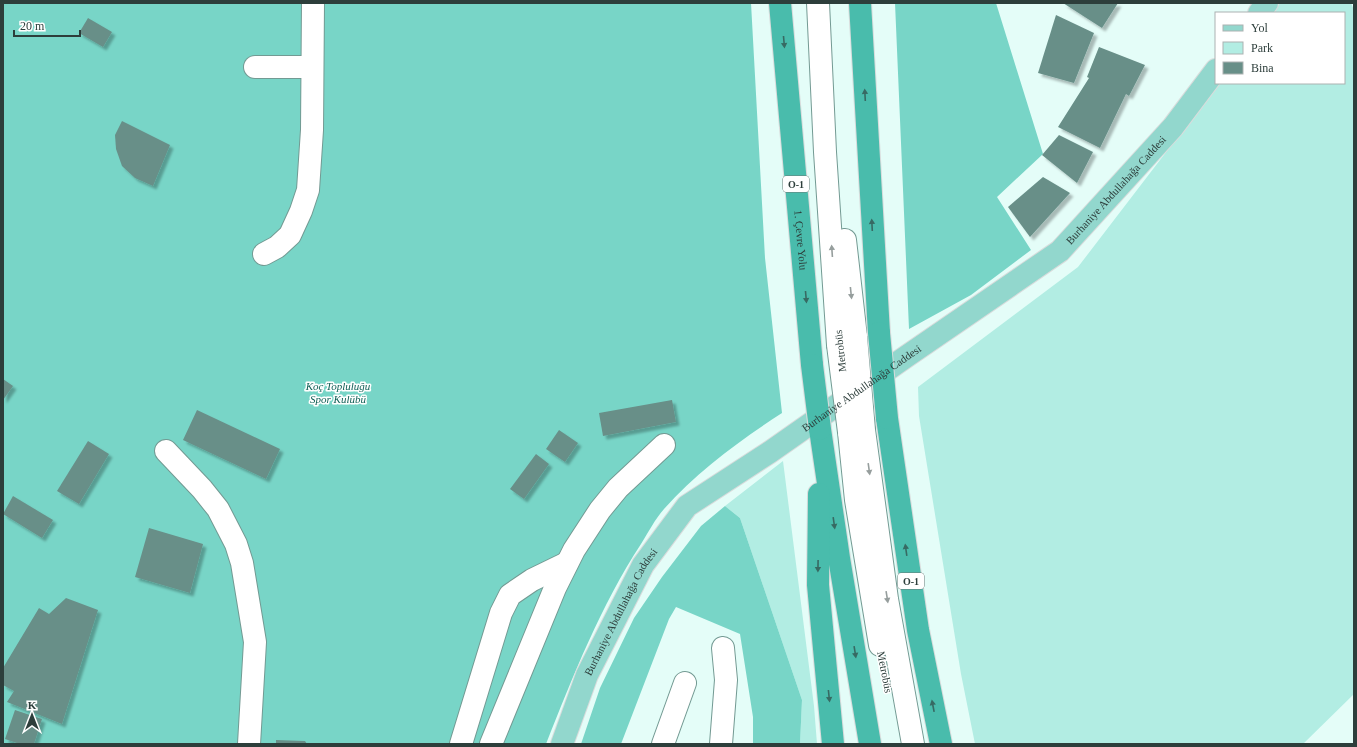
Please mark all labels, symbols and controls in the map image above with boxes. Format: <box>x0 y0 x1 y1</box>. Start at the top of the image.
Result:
scale bar <box>14 12 80 38</box>
legend <box>1215 12 1345 84</box>
text: 20 m <box>20 19 45 33</box>
text: Yol <box>1251 21 1268 35</box>
one-way arrow <box>780 36 787 48</box>
text: Park <box>1251 41 1273 55</box>
text: Bina <box>1251 61 1274 75</box>
one-way arrow <box>862 88 868 101</box>
street label: Burhaniye Abdullahağa Caddesi <box>1063 133 1168 247</box>
road number: O-1 <box>783 176 809 192</box>
street label: 1. Çevre Yolu <box>792 209 810 271</box>
one-way arrow <box>869 218 876 231</box>
one-way arrow <box>828 245 835 257</box>
one-way arrow <box>848 287 854 299</box>
one-way arrow <box>803 291 809 303</box>
street label: Metrobüs <box>832 329 848 373</box>
street label: Burhaniye Abdullahağa Caddesi <box>800 342 923 434</box>
park label: Koç Topluluğu Spor Kulübü <box>305 380 371 405</box>
one-way arrow <box>866 462 872 475</box>
one-way arrow <box>831 517 837 529</box>
one-way arrow <box>903 544 909 556</box>
street label: Burhaniye Abdullahağa Caddesi <box>582 546 659 677</box>
one-way arrow <box>815 560 821 573</box>
road number: O-1 <box>898 573 924 589</box>
one-way arrow <box>884 591 890 603</box>
one-way arrow <box>852 645 858 658</box>
street label: Metrobüs <box>875 650 895 694</box>
one-way arrow <box>826 690 832 702</box>
north arrow <box>12 695 52 735</box>
text: K <box>28 699 37 711</box>
one-way arrow <box>930 700 936 712</box>

